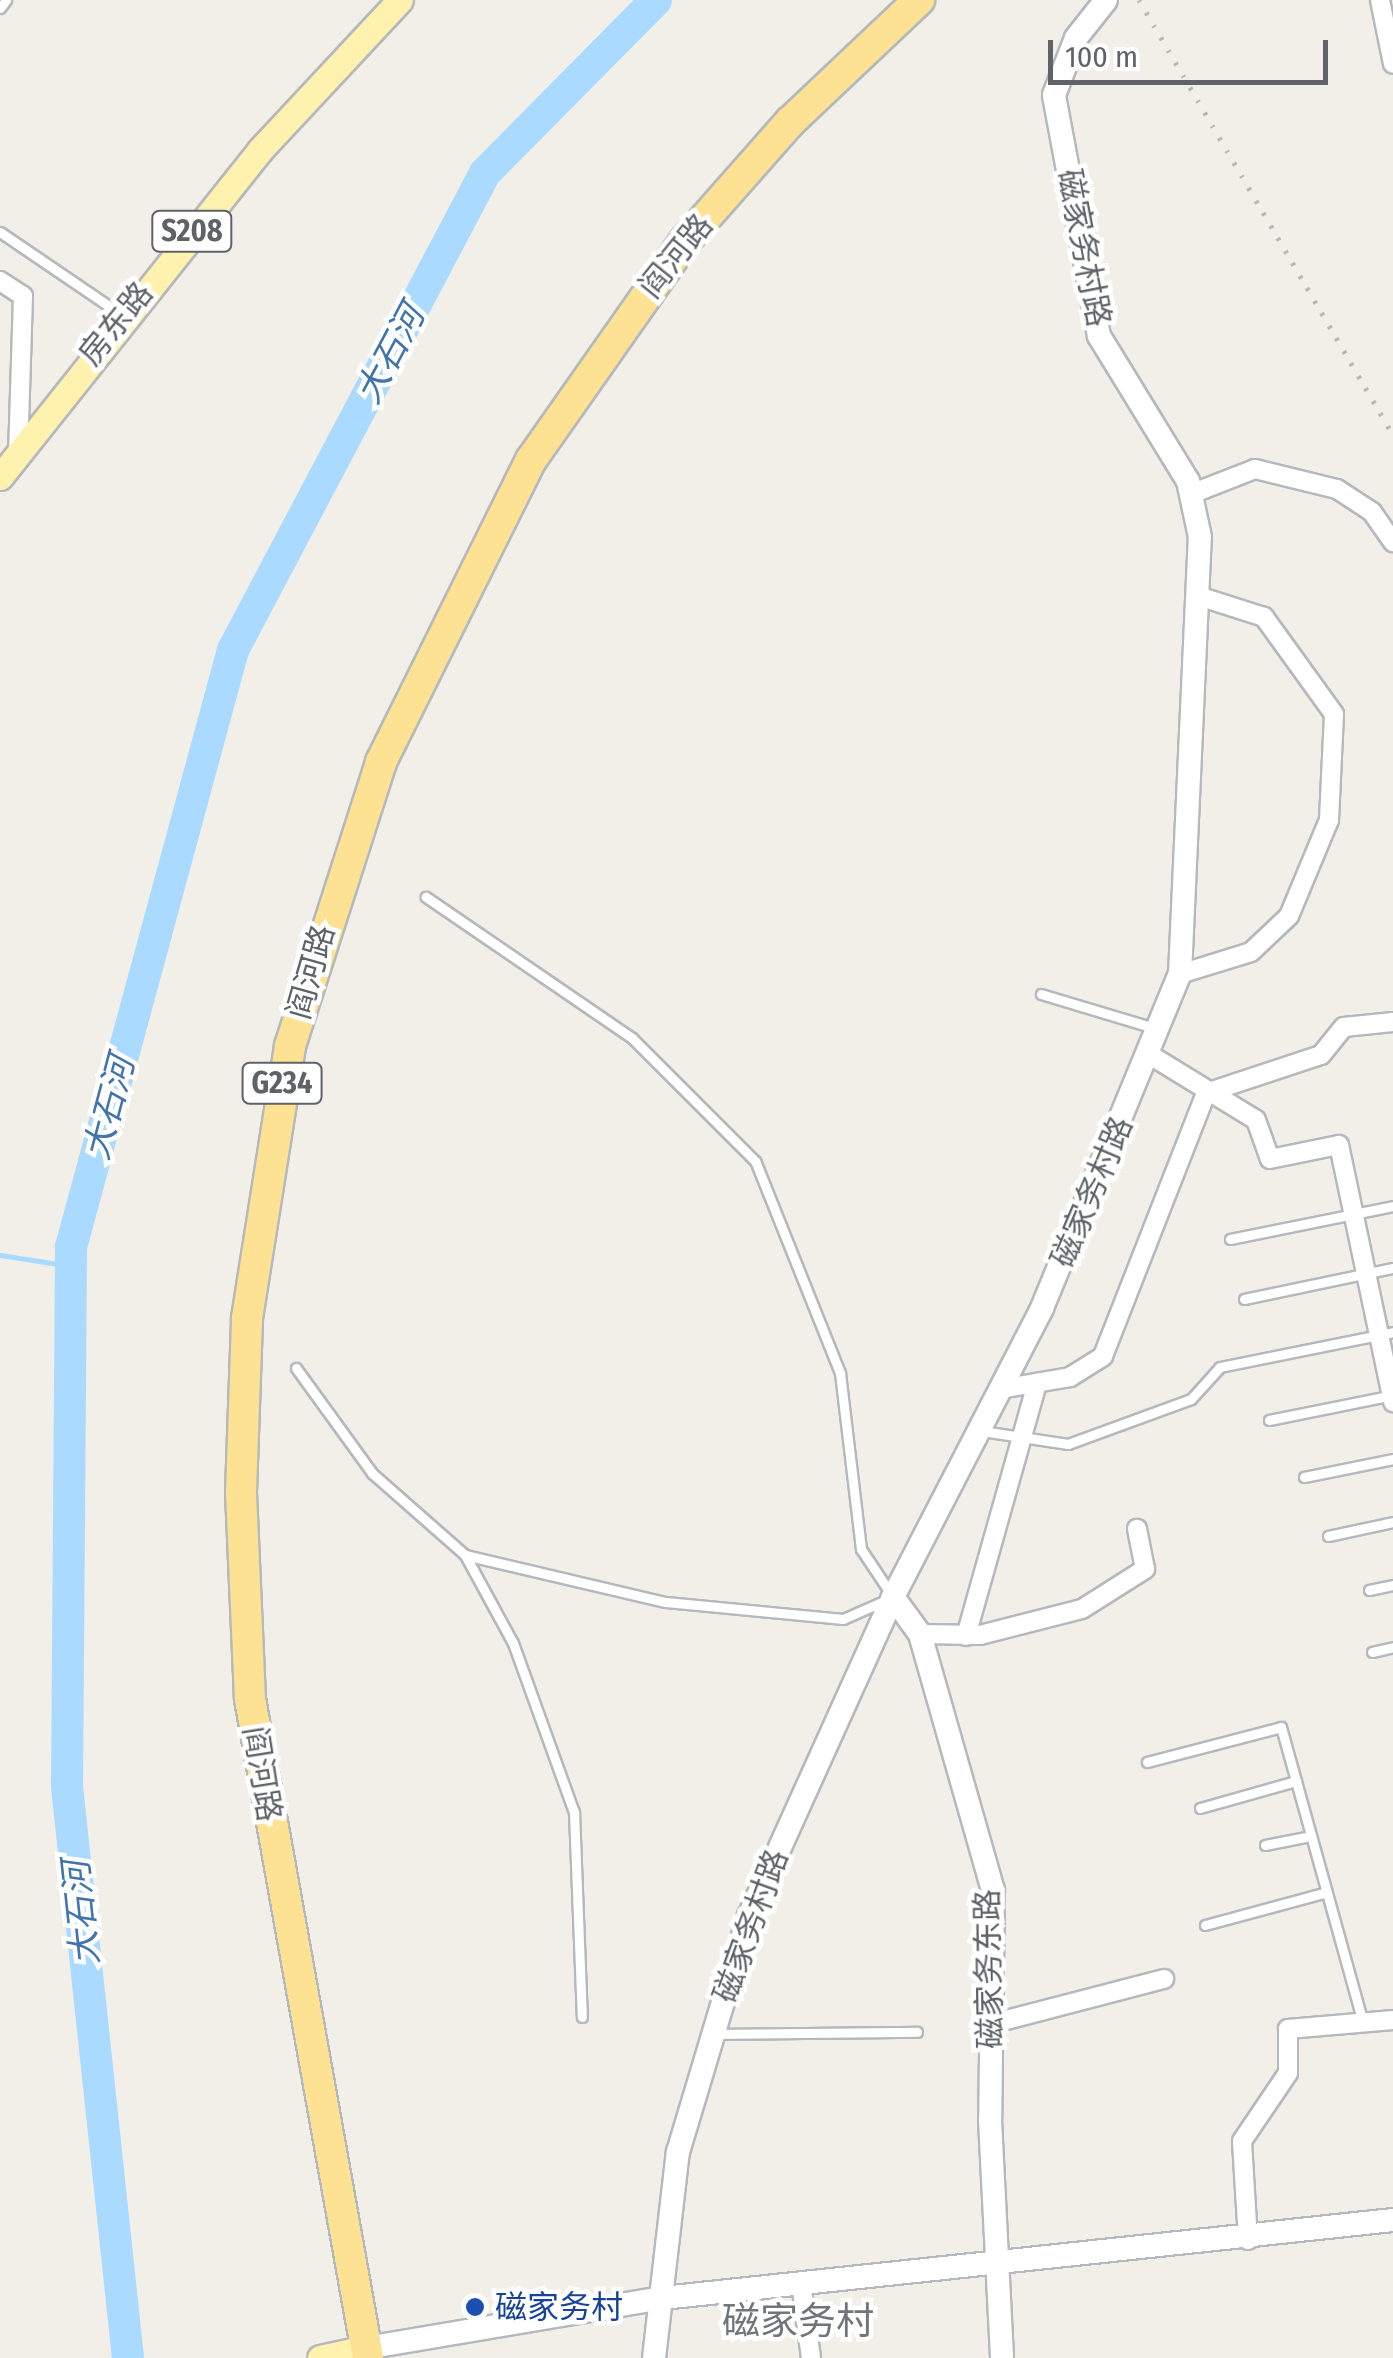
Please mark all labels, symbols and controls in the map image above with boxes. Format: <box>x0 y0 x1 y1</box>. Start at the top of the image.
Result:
scale bar <box>1053 20 1333 82</box>
text: 100 m <box>1065 39 1138 75</box>
street label: 磁家务村路 <box>1050 166 1118 330</box>
road number: S208 <box>150 206 234 256</box>
street label: 阎河路 <box>631 207 721 305</box>
street label: 房东路 <box>71 275 161 373</box>
water label: 大石河 <box>347 298 433 410</box>
street label: 阎河路 <box>279 921 343 1023</box>
water label: 大石河 <box>75 1052 143 1164</box>
road number: G234 <box>240 1058 324 1108</box>
street label: 磁家务村路 <box>1043 1111 1141 1273</box>
street label: 阎河路 <box>236 1724 288 1824</box>
street label: 磁家务村路 <box>706 1844 796 2008</box>
water label: 大石河 <box>55 1859 107 1967</box>
street label: 磁家务东路 <box>968 1889 1010 2049</box>
place label: 磁家务村 <box>495 2288 623 2326</box>
marker: 磁家务村 <box>464 2296 486 2318</box>
district label: 磁家务村 <box>722 2299 874 2345</box>

